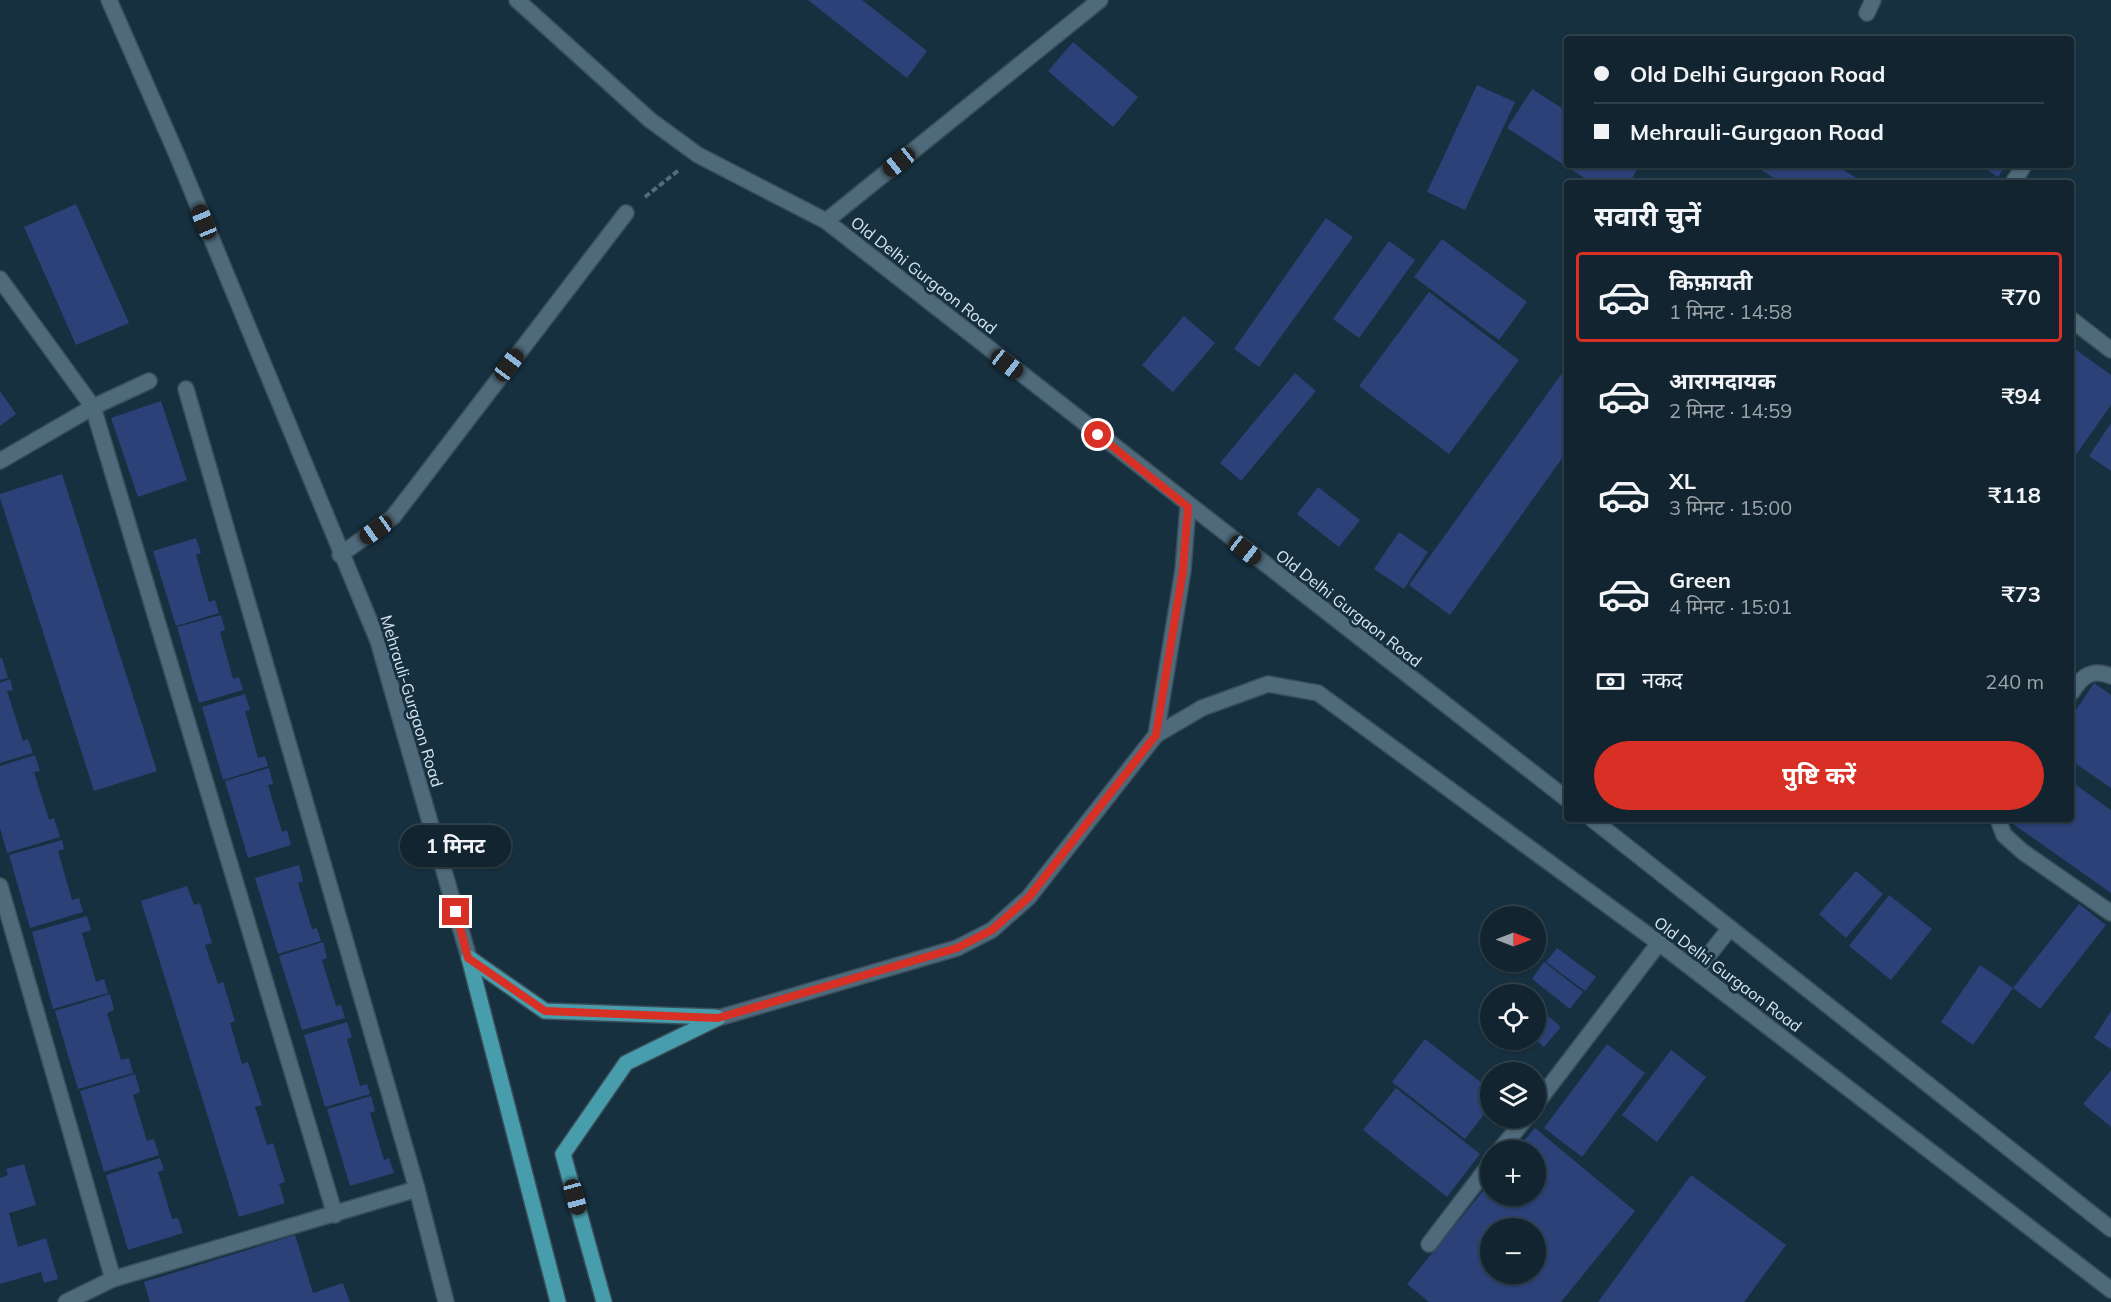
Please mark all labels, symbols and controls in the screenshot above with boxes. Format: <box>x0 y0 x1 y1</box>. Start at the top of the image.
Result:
text: Old Delhi Gurgaon Road <box>1630 60 1885 88</box>
text: Mehrauli-Gurgaon Road <box>1630 118 1884 146</box>
car <box>879 144 919 180</box>
text: सवारी चुनें <box>1594 199 1701 233</box>
car <box>189 202 219 242</box>
street label: Old Delhi Gurgaon Road <box>847 212 1001 338</box>
text: किफ़ायती <box>1669 268 1753 296</box>
icon: car <box>1597 270 1651 324</box>
text: ₹70 <box>2001 283 2041 311</box>
text: 1 मिनट · 14:58 <box>1669 299 1792 324</box>
car <box>491 345 527 385</box>
car <box>987 346 1027 382</box>
text: आरामदायक <box>1669 367 1776 395</box>
icon: car <box>1597 369 1651 423</box>
text: ₹94 <box>2001 382 2041 410</box>
text: 2 मिनट · 14:59 <box>1669 398 1792 423</box>
route start <box>1084 421 1111 448</box>
text: XL <box>1669 467 1696 495</box>
icon: car <box>1597 468 1651 522</box>
text: ₹118 <box>1988 481 2041 509</box>
text: 3 मिनट · 15:00 <box>1669 495 1792 520</box>
car <box>356 512 396 548</box>
car <box>1225 532 1265 568</box>
street label: Old Delhi Gurgaon Road <box>1272 545 1426 671</box>
text: Green <box>1669 566 1731 594</box>
icon: car <box>1597 567 1651 621</box>
text: ₹73 <box>2001 580 2041 608</box>
text: 4 मिनट · 15:01 <box>1669 594 1792 619</box>
street label: Mehrauli-Gurgaon Road <box>376 613 448 789</box>
icon: cash <box>1594 665 1627 698</box>
text: नकद <box>1642 666 1683 694</box>
text: 240 m <box>1985 669 2044 694</box>
button: पुष्टि करें <box>1594 741 2044 810</box>
callout: 1 मिनट <box>400 825 512 867</box>
text: 1 मिनट <box>426 833 485 858</box>
route end <box>442 898 469 925</box>
north arrow <box>1480 906 1546 972</box>
map controls <box>1480 906 1546 1284</box>
street label: Old Delhi Gurgaon Road <box>1650 912 1806 1036</box>
button: locate <box>1480 984 1546 1050</box>
button: layers <box>1480 1062 1546 1128</box>
button: + <box>1480 1140 1546 1206</box>
car <box>562 1177 588 1217</box>
button: − <box>1480 1218 1546 1284</box>

